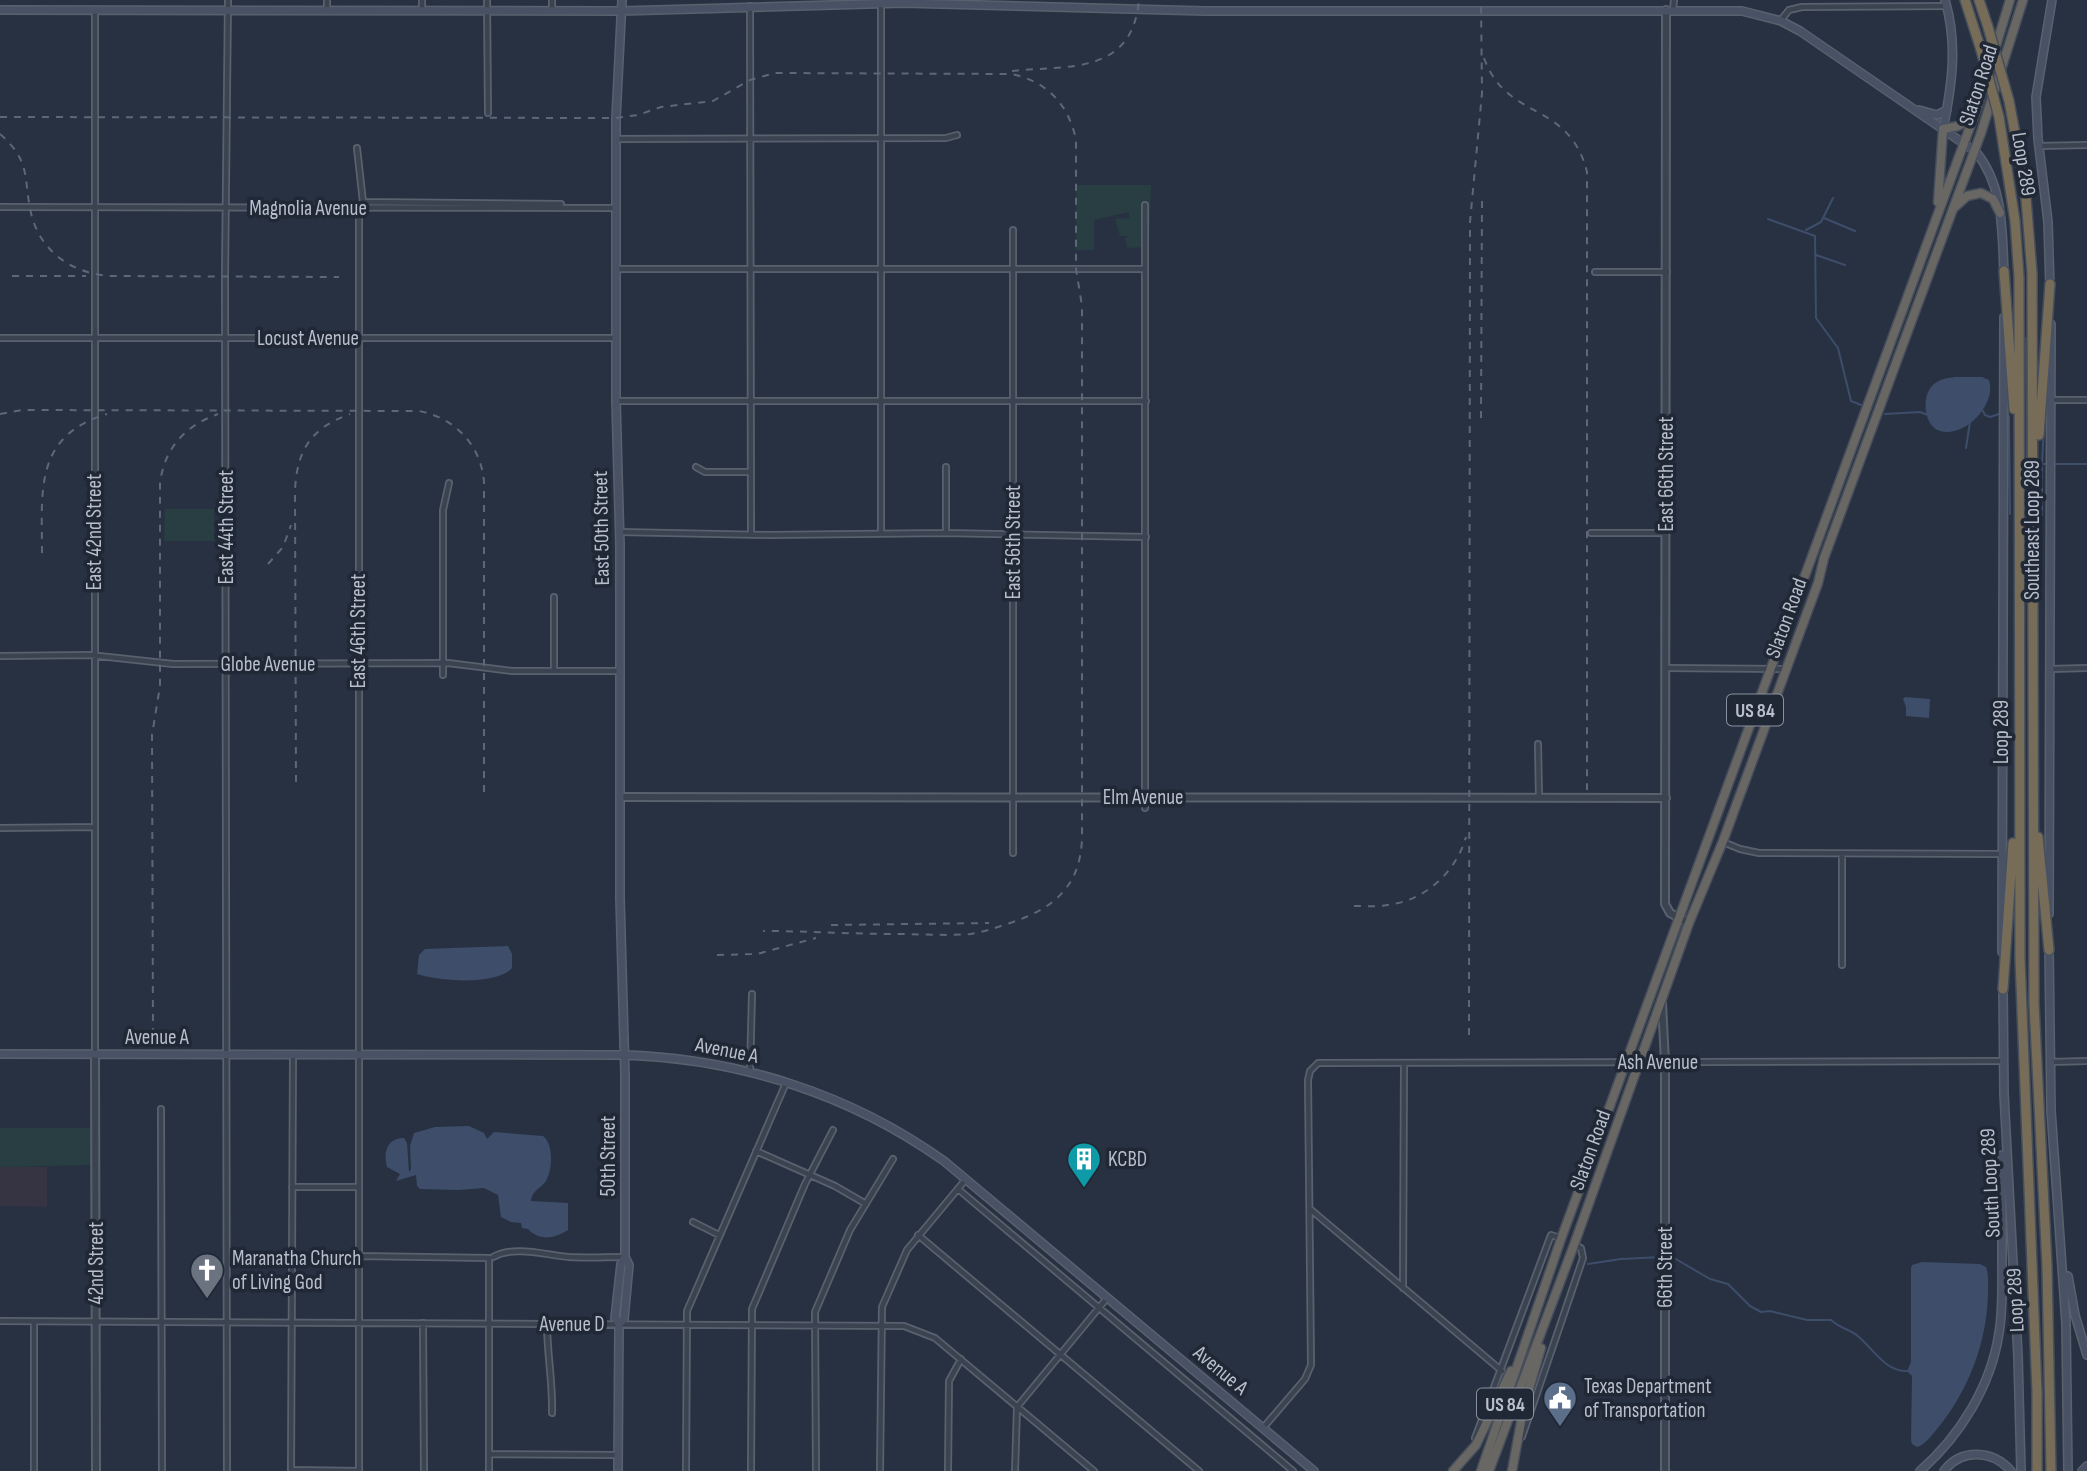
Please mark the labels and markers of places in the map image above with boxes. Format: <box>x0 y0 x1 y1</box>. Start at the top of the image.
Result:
building icon: KCBD <box>1065 1140 1103 1189</box>
place label: KCBD <box>1108 1147 1147 1172</box>
place label: Maranatha Church of Living God <box>232 1246 361 1295</box>
church icon: Maranatha Church of Living God <box>188 1251 226 1300</box>
place label: Texas Department of Transportation <box>1584 1374 1712 1423</box>
public building icon: Texas Department of Transportation <box>1541 1379 1579 1428</box>

